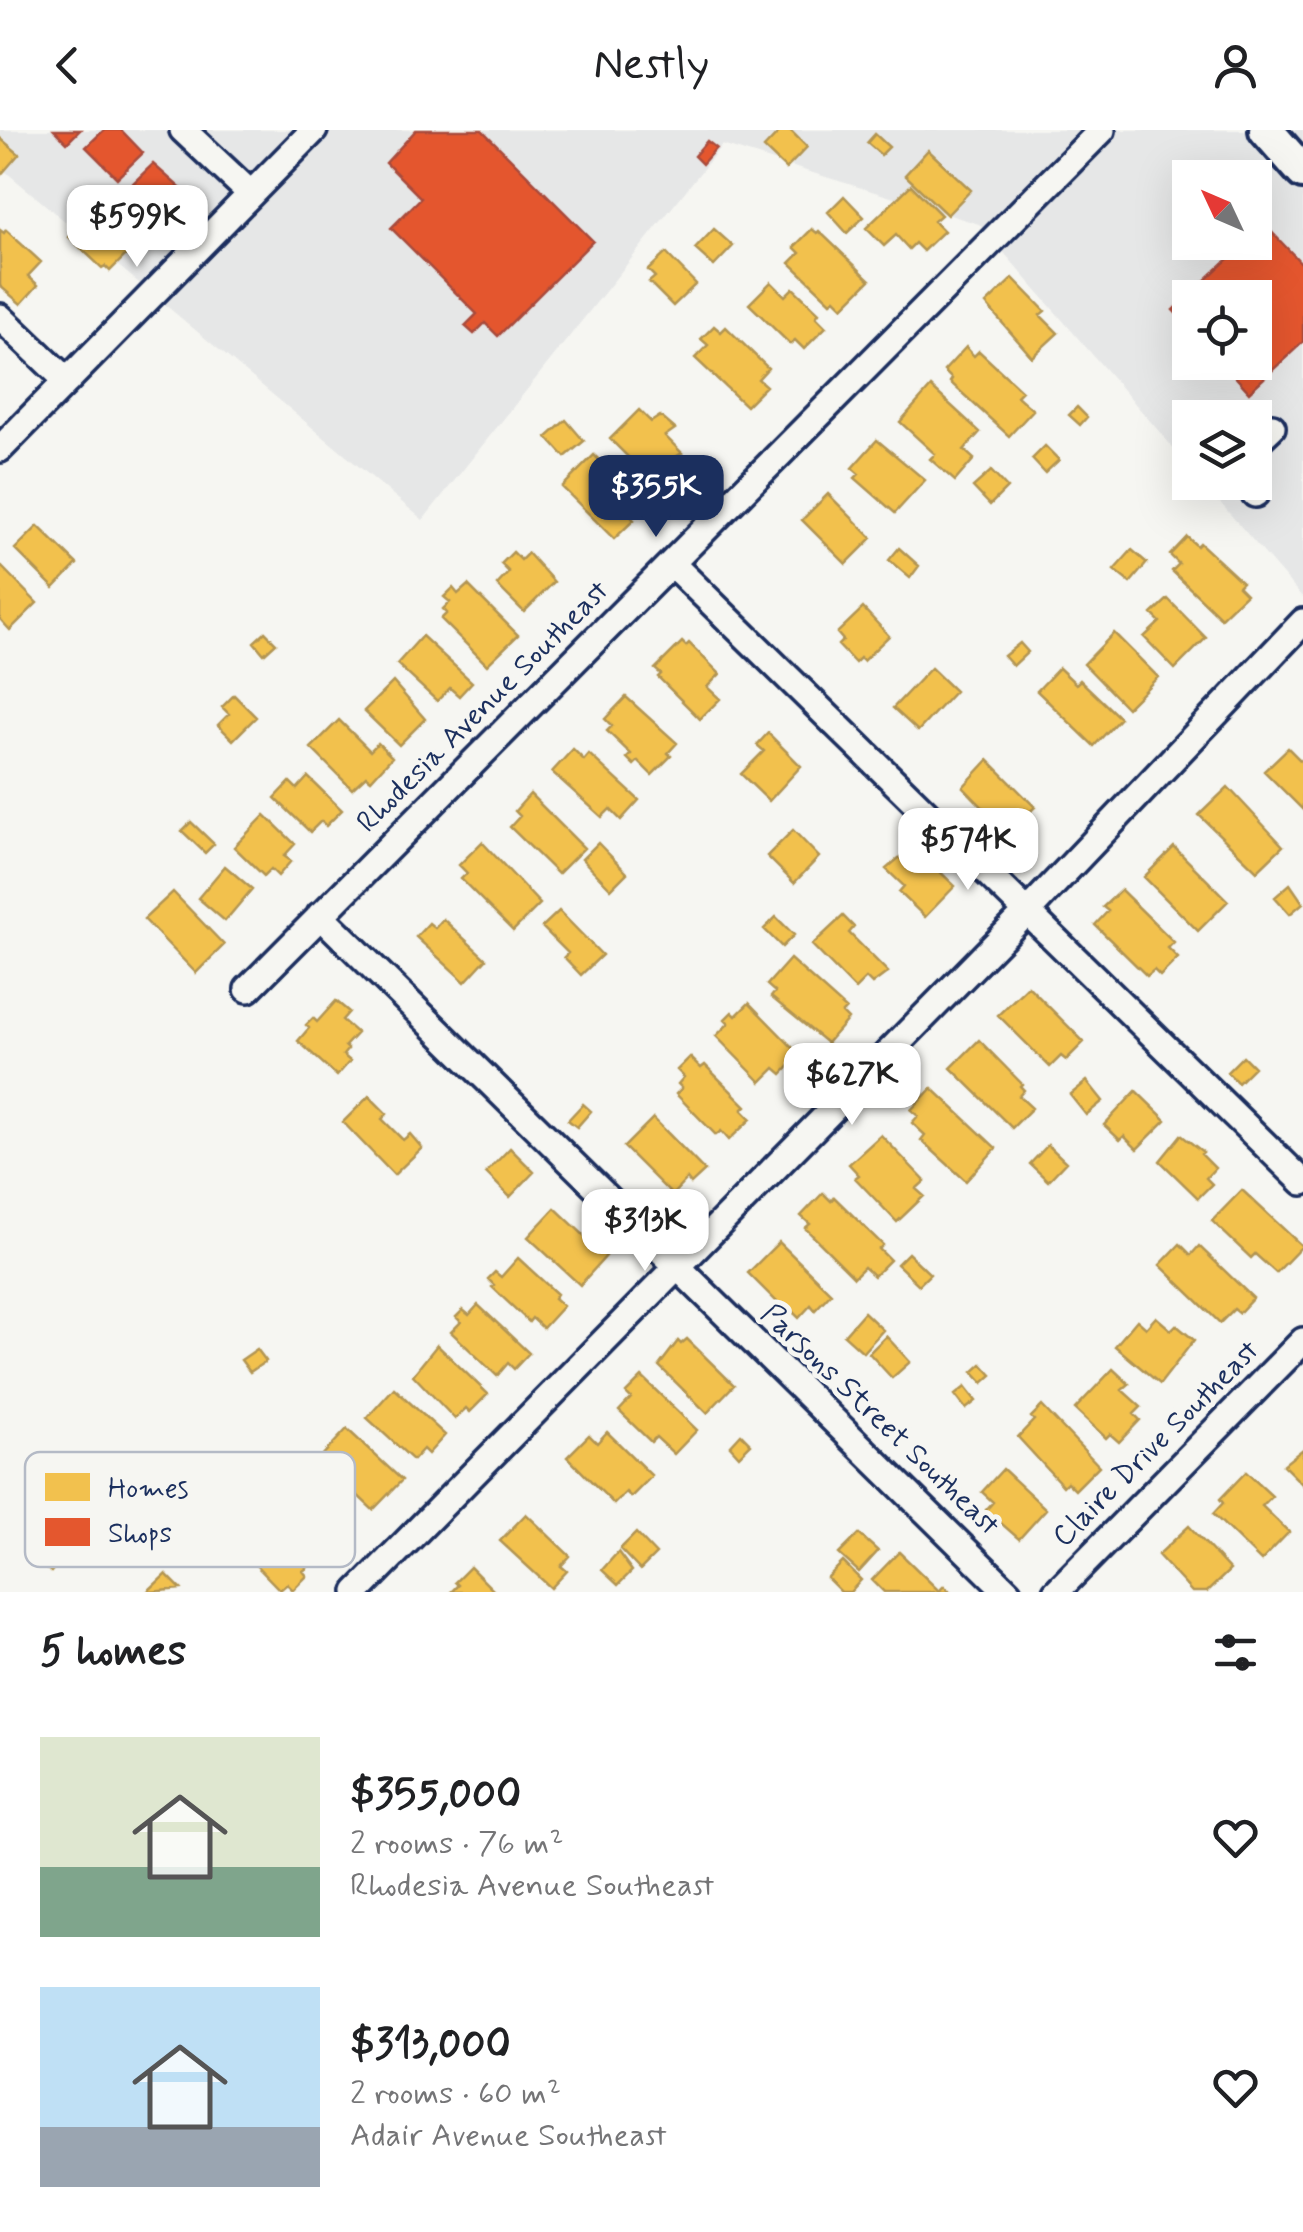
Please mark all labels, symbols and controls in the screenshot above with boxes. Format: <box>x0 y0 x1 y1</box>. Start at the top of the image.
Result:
text: Nestly <box>593 36 710 95</box>
icon: back <box>40 38 95 93</box>
icon: person <box>1208 38 1263 93</box>
north arrow <box>1172 160 1272 260</box>
map controls <box>1172 160 1272 500</box>
pin: $599K <box>67 185 207 270</box>
text: $599K <box>89 196 185 238</box>
button: locate <box>1172 280 1272 380</box>
button: layers <box>1172 400 1272 500</box>
pin: $355K <box>586 455 726 540</box>
text: $355K <box>611 466 701 508</box>
street label: Rhodesia Avenue Southeast <box>348 572 618 842</box>
pin: $574K <box>898 808 1038 893</box>
text: $574K <box>920 819 1016 861</box>
pin: $627K <box>782 1043 922 1128</box>
text: $627K <box>806 1054 898 1096</box>
pin: $313K <box>575 1189 715 1274</box>
text: $313K <box>604 1200 686 1242</box>
street label: Parsons Street Southeast <box>752 1295 1008 1545</box>
street label: Claire Drive Southeast <box>1044 1332 1268 1556</box>
legend <box>25 1452 355 1567</box>
text: Homes <box>108 1471 189 1508</box>
text: Shops <box>108 1516 172 1553</box>
text: 5 homes <box>40 1625 186 1680</box>
icon: filters <box>1208 1625 1263 1680</box>
text: $355,000 <box>350 1768 521 1823</box>
icon: home <box>120 1777 240 1897</box>
icon: heart <box>1208 1810 1263 1865</box>
text: 2 rooms · 76 m² <box>350 1823 563 1865</box>
text: Rhodesia Avenue Southeast <box>350 1865 714 1907</box>
text: $313,000 <box>350 2018 511 2073</box>
icon: home <box>120 2027 240 2147</box>
icon: heart <box>1208 2060 1263 2115</box>
text: 2 rooms · 60 m² <box>350 2073 561 2115</box>
text: Adair Avenue Southeast <box>350 2115 667 2157</box>

